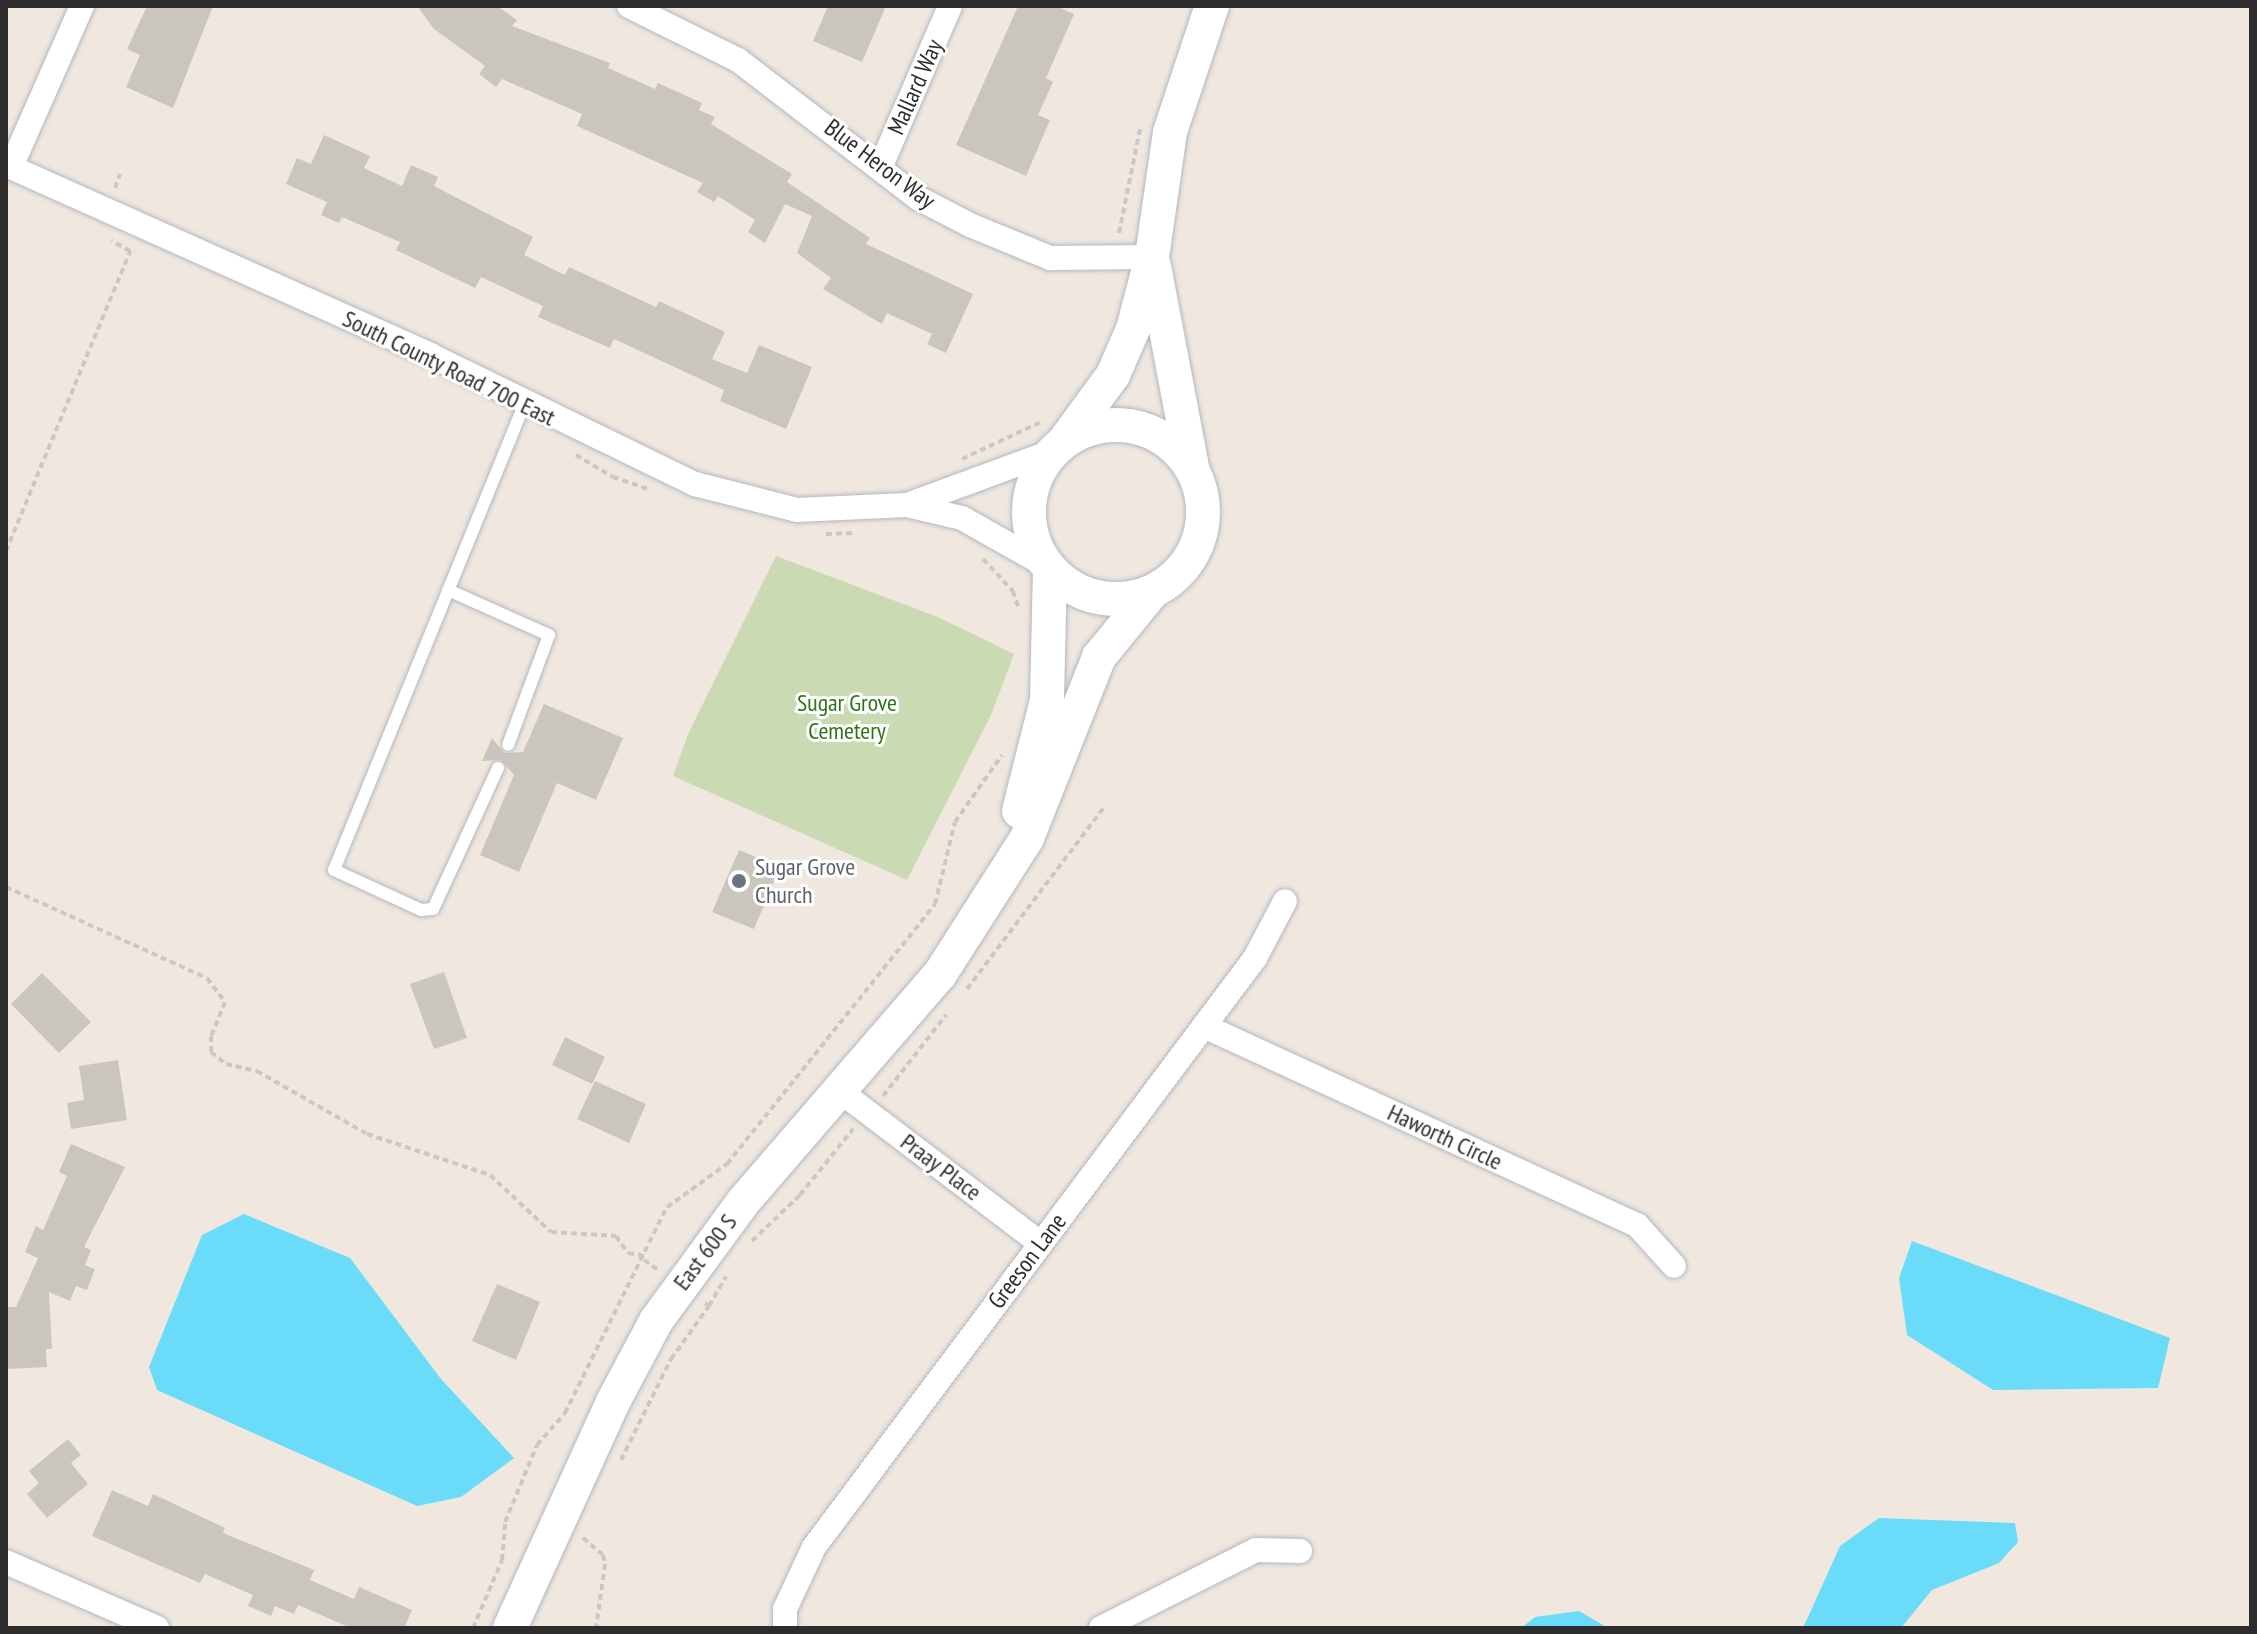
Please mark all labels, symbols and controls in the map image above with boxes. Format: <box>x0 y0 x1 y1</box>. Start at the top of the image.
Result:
street label: Mallard Way <box>881 35 949 139</box>
street label: Blue Heron Way <box>819 113 941 215</box>
street label: South County Road 700 East <box>338 304 560 432</box>
park label: Sugar Grove Cemetery <box>797 689 897 745</box>
place label: Sugar Grove Church <box>755 853 855 909</box>
marker: Sugar Grove Church <box>730 872 748 890</box>
street label: Haworth Circle <box>1383 1098 1507 1176</box>
street label: Praay Place <box>895 1127 987 1207</box>
street label: East 600 S <box>667 1208 743 1296</box>
street label: Greeson Lane <box>982 1208 1072 1314</box>

